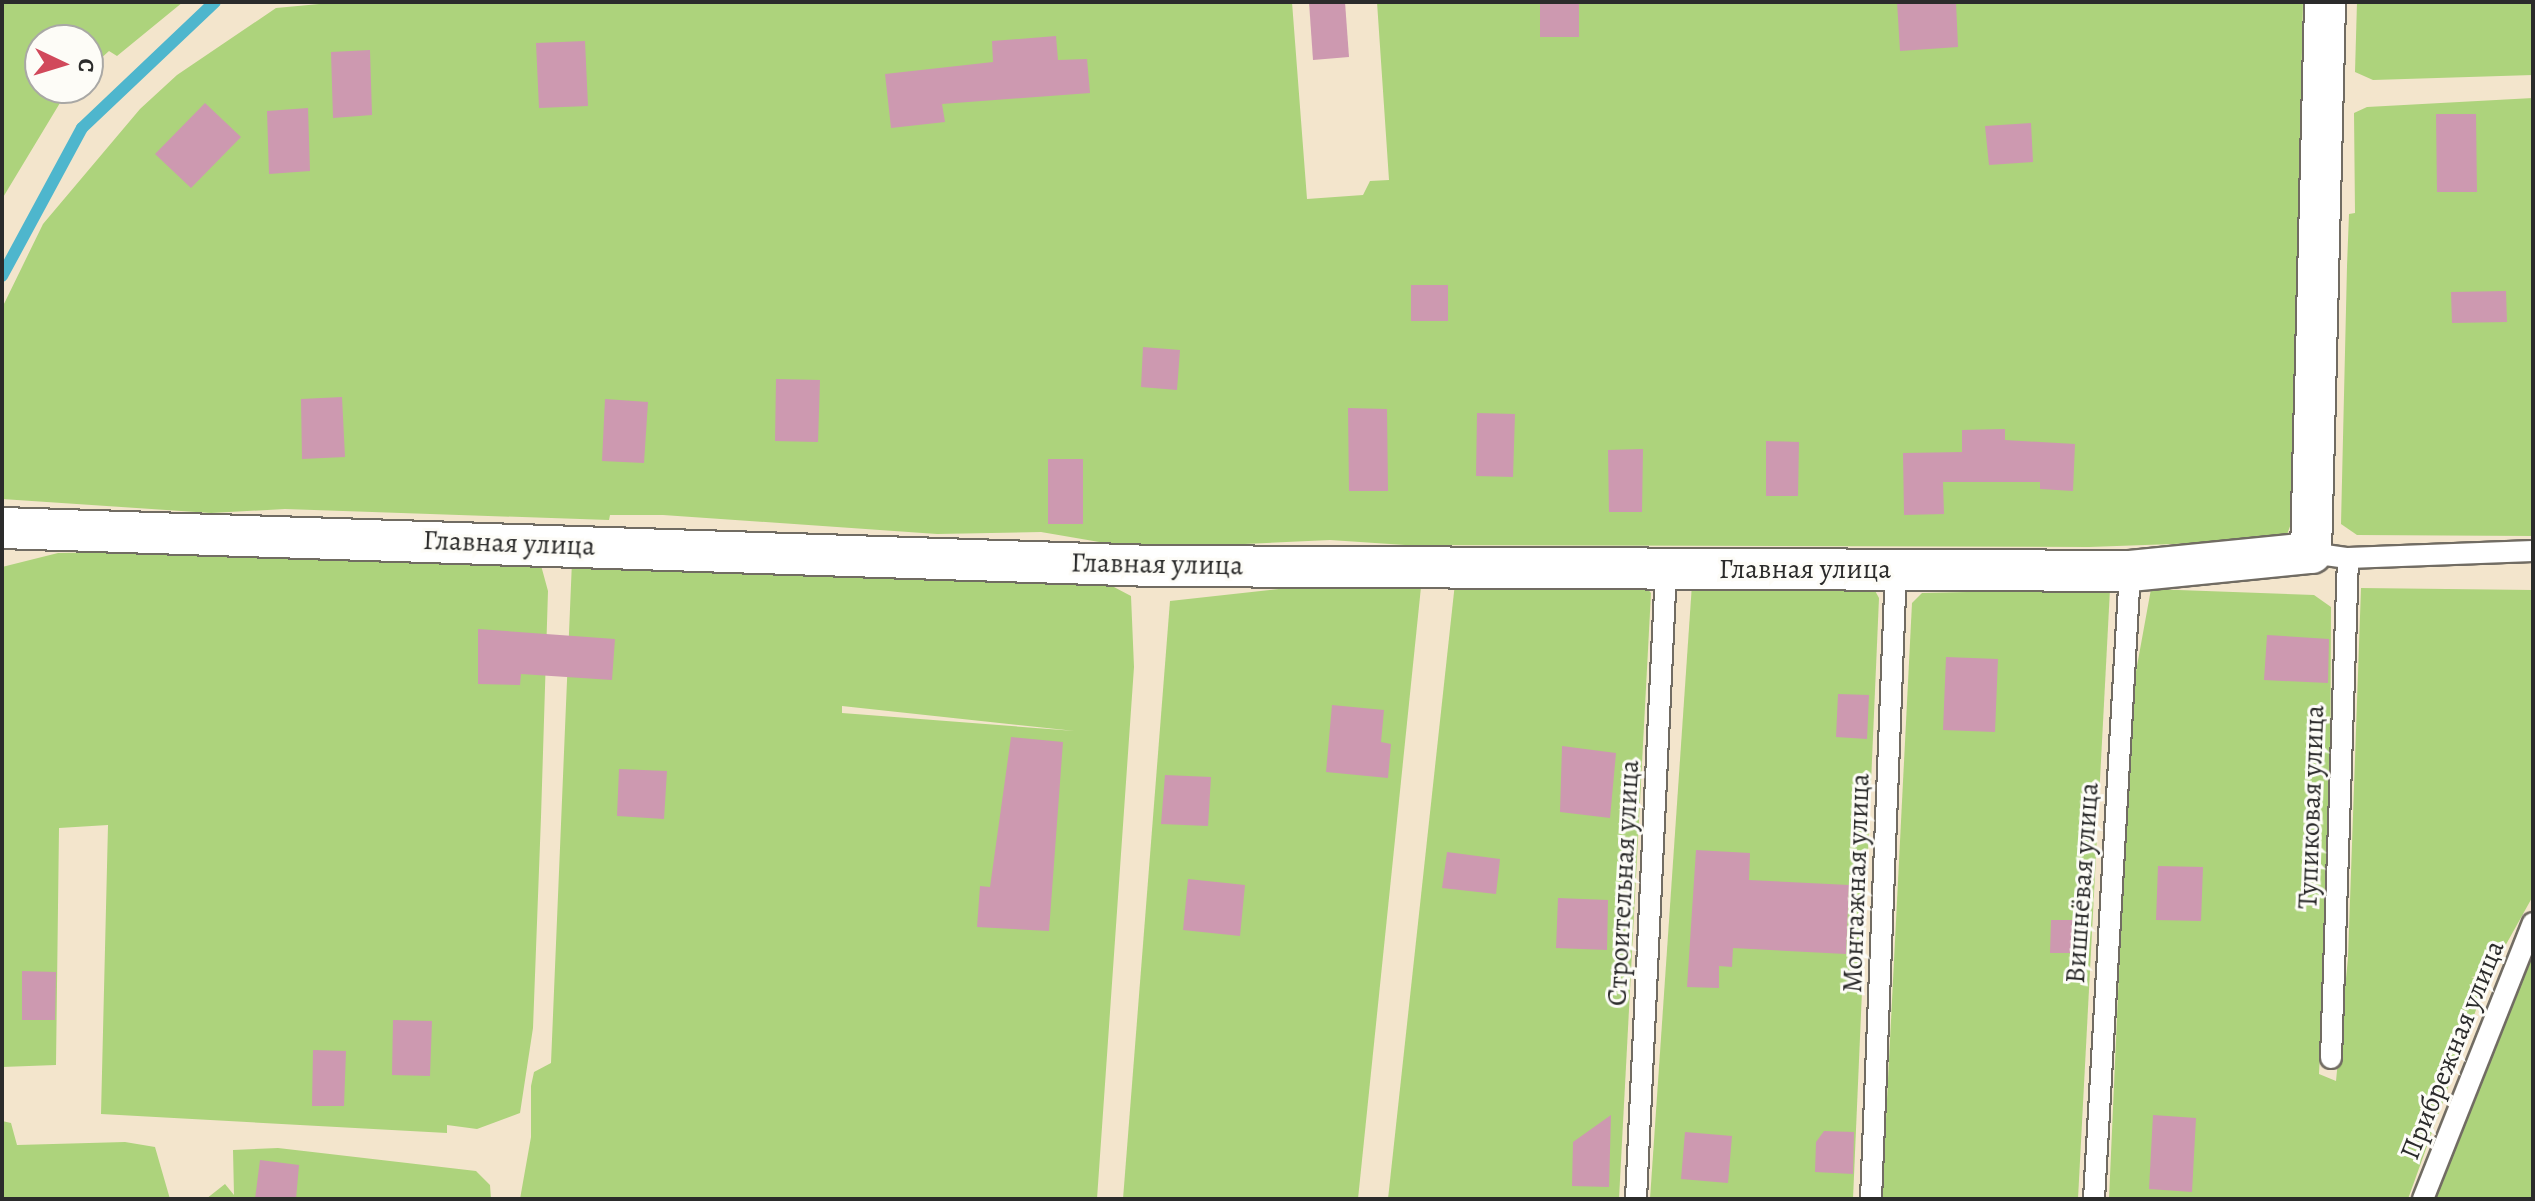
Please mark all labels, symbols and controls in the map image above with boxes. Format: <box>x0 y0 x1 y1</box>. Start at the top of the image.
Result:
north arrow <box>24 24 104 104</box>
text: С <box>71 58 101 73</box>
street label: Главная улица <box>422 523 596 563</box>
street label: Главная улица <box>1071 546 1243 582</box>
street label: Главная улица <box>1719 552 1891 586</box>
street label: Тупиковая улица <box>2291 705 2331 909</box>
street label: Строительная улица <box>1600 759 1646 1007</box>
street label: Монтажная улица <box>1835 773 1877 993</box>
street label: Вишнёвая улица <box>2058 781 2106 985</box>
street label: Прибрежная улица <box>2393 935 2511 1165</box>

